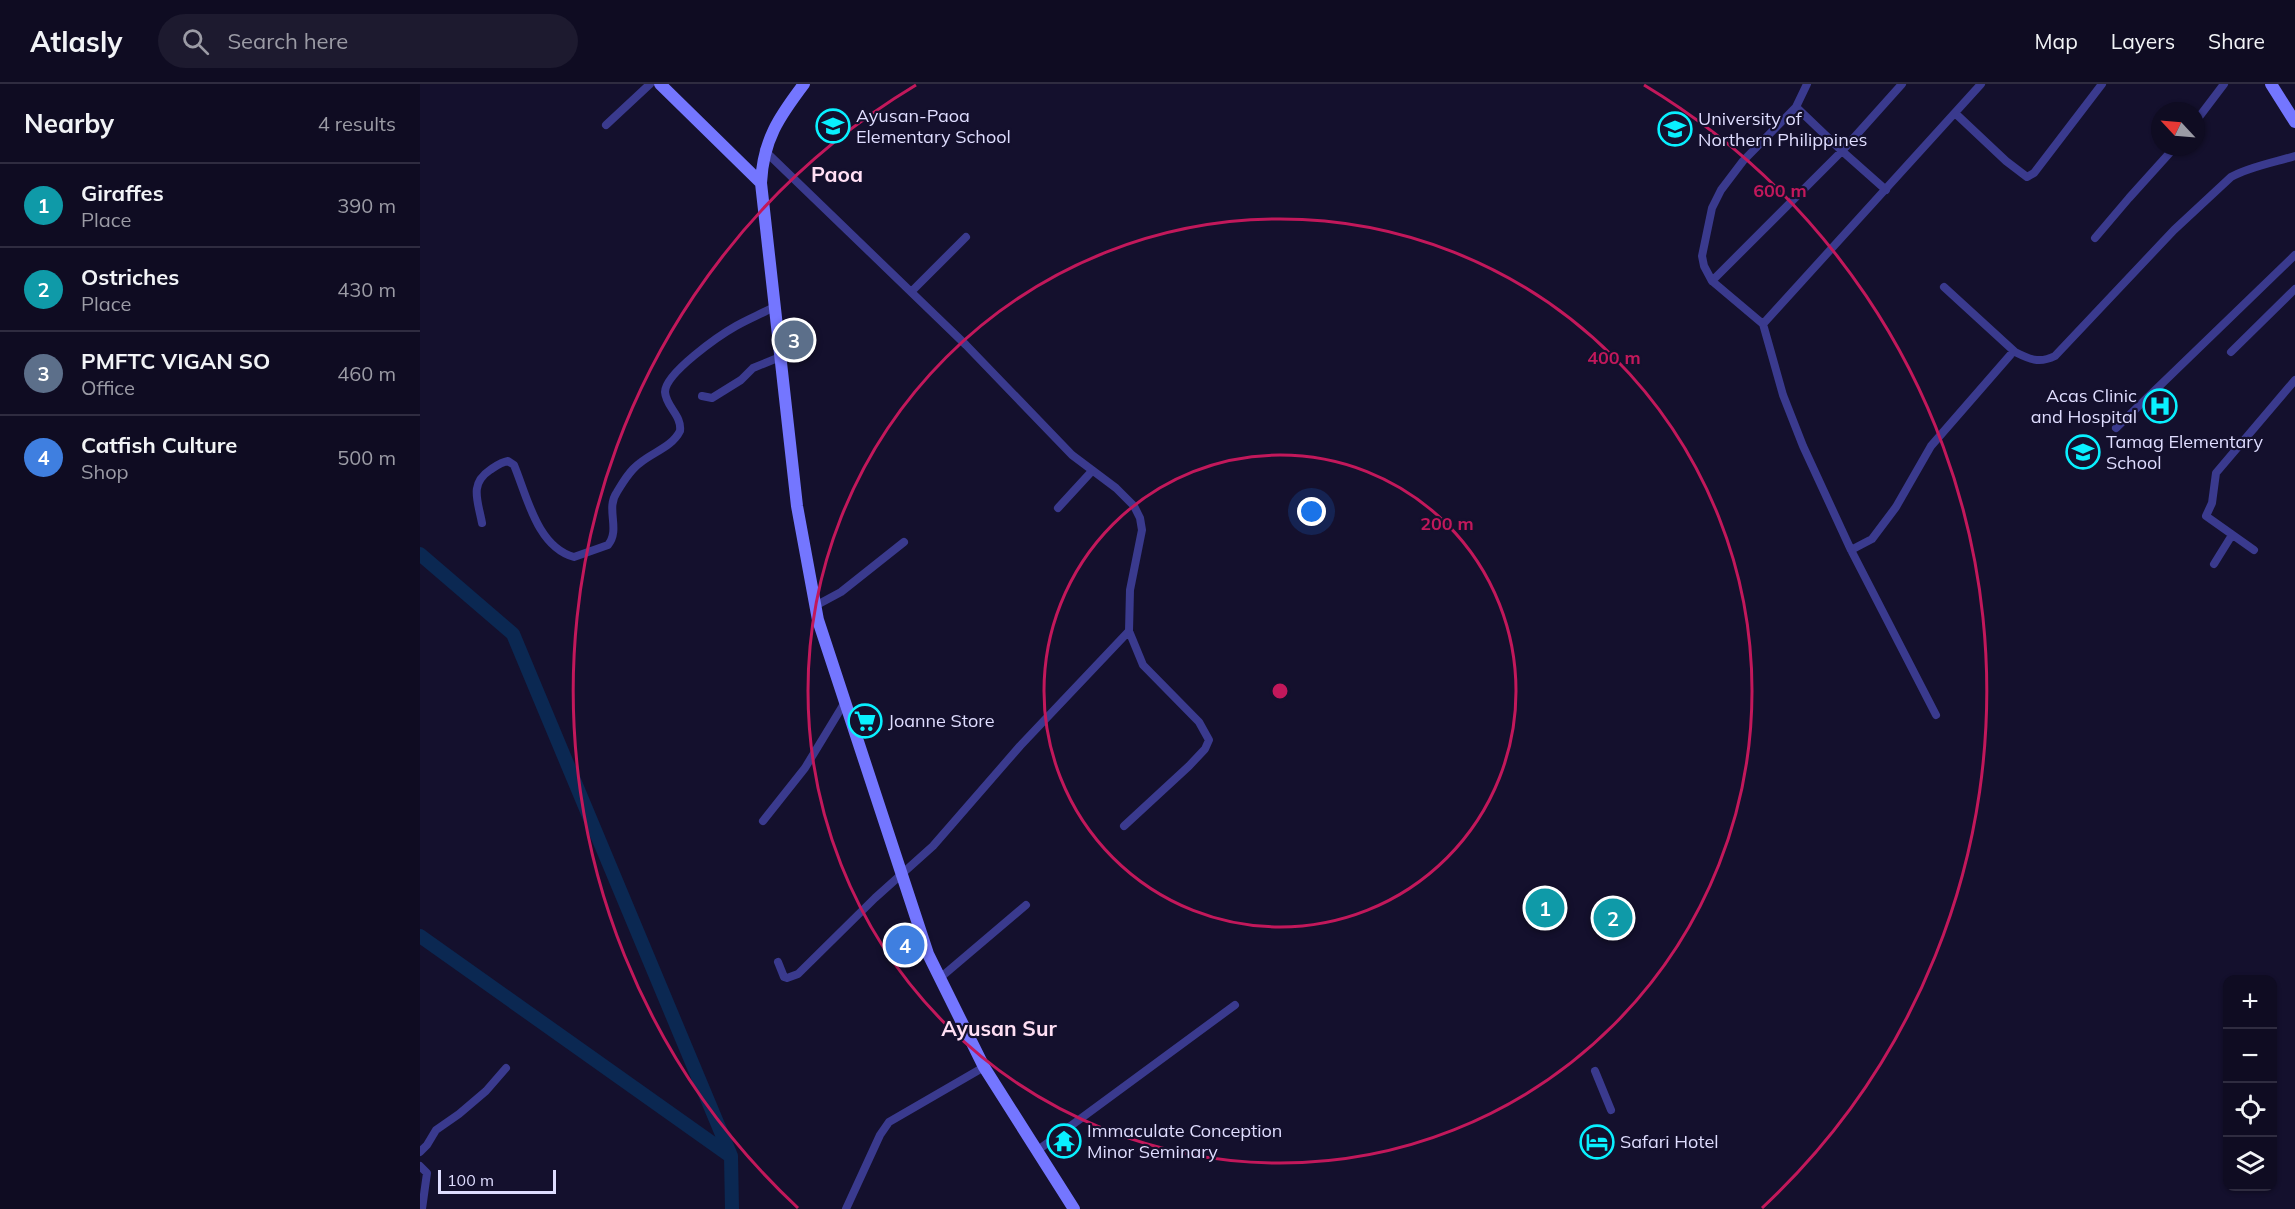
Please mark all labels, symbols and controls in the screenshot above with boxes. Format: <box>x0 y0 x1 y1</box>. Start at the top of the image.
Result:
search box <box>158 14 578 68</box>
text: Atlasly <box>30 24 122 59</box>
icon: search <box>179 25 212 58</box>
text: Search here <box>227 27 348 55</box>
text: Map <box>2035 28 2078 54</box>
text: Layers <box>2111 28 2175 54</box>
text: Share <box>2208 28 2265 54</box>
north arrow <box>2151 102 2205 156</box>
place label: Ayusan-Paoa Elementary School <box>856 104 1011 148</box>
text: Nearby <box>24 107 114 140</box>
place label: University of Northern Philippines <box>1698 107 1867 151</box>
school or university icon: Ayusan-Paoa Elementary School <box>815 108 851 144</box>
text: 4 results <box>318 111 396 136</box>
school or university icon: University of Northern Philippines <box>1657 111 1693 147</box>
district label: Paoa <box>811 161 863 187</box>
text: Giraffes <box>81 179 164 207</box>
text: 600 m <box>1753 179 1807 202</box>
text: 1 <box>38 193 50 218</box>
text: 390 m <box>337 193 396 218</box>
text: Place <box>81 207 131 232</box>
text: Ostriches <box>81 263 179 291</box>
text: 2 <box>38 277 50 302</box>
text: 430 m <box>337 277 396 302</box>
text: Place <box>81 291 131 316</box>
pin: 3 <box>774 318 814 362</box>
text: 400 m <box>1587 346 1641 369</box>
text: PMFTC VIGAN SO <box>81 347 270 375</box>
text: 3 <box>38 361 50 386</box>
text: 460 m <box>337 361 396 386</box>
text: Office <box>81 375 135 400</box>
place label: Acas Clinic and Hospital <box>2031 384 2137 428</box>
hospital icon: Acas Clinic and Hospital <box>2142 388 2178 424</box>
place label: Tamag Elementary School <box>2106 430 2263 474</box>
text: Catfish Culture <box>81 431 237 459</box>
school or university icon: Tamag Elementary School <box>2065 434 2101 470</box>
text: 4 <box>38 445 50 470</box>
text: 500 m <box>337 445 396 470</box>
text: Shop <box>81 459 129 484</box>
your location <box>1297 497 1326 526</box>
text: 200 m <box>1420 512 1474 535</box>
centre of rings <box>1270 681 1290 701</box>
supermarket icon: Joanne Store <box>847 703 883 739</box>
place label: Joanne Store <box>888 709 994 732</box>
pin: 1 <box>1526 886 1564 930</box>
pin: 2 <box>1594 896 1632 940</box>
pin: 4 <box>886 922 924 968</box>
map controls <box>2223 975 2277 1191</box>
button: + <box>2223 975 2277 1029</box>
district label: Ayusan Sur <box>941 1015 1057 1041</box>
button: − <box>2223 1029 2277 1083</box>
button: locate <box>2223 1083 2277 1137</box>
place label: Immaculate Conception Minor Seminary <box>1087 1119 1282 1163</box>
temple icon: Immaculate Conception Minor Seminary <box>1046 1123 1082 1159</box>
hotel icon: Safari Hotel <box>1579 1124 1615 1160</box>
place label: Safari Hotel <box>1620 1130 1719 1153</box>
button: layers <box>2223 1137 2277 1191</box>
scale bar <box>438 1167 556 1194</box>
text: 100 m <box>447 1170 494 1190</box>

